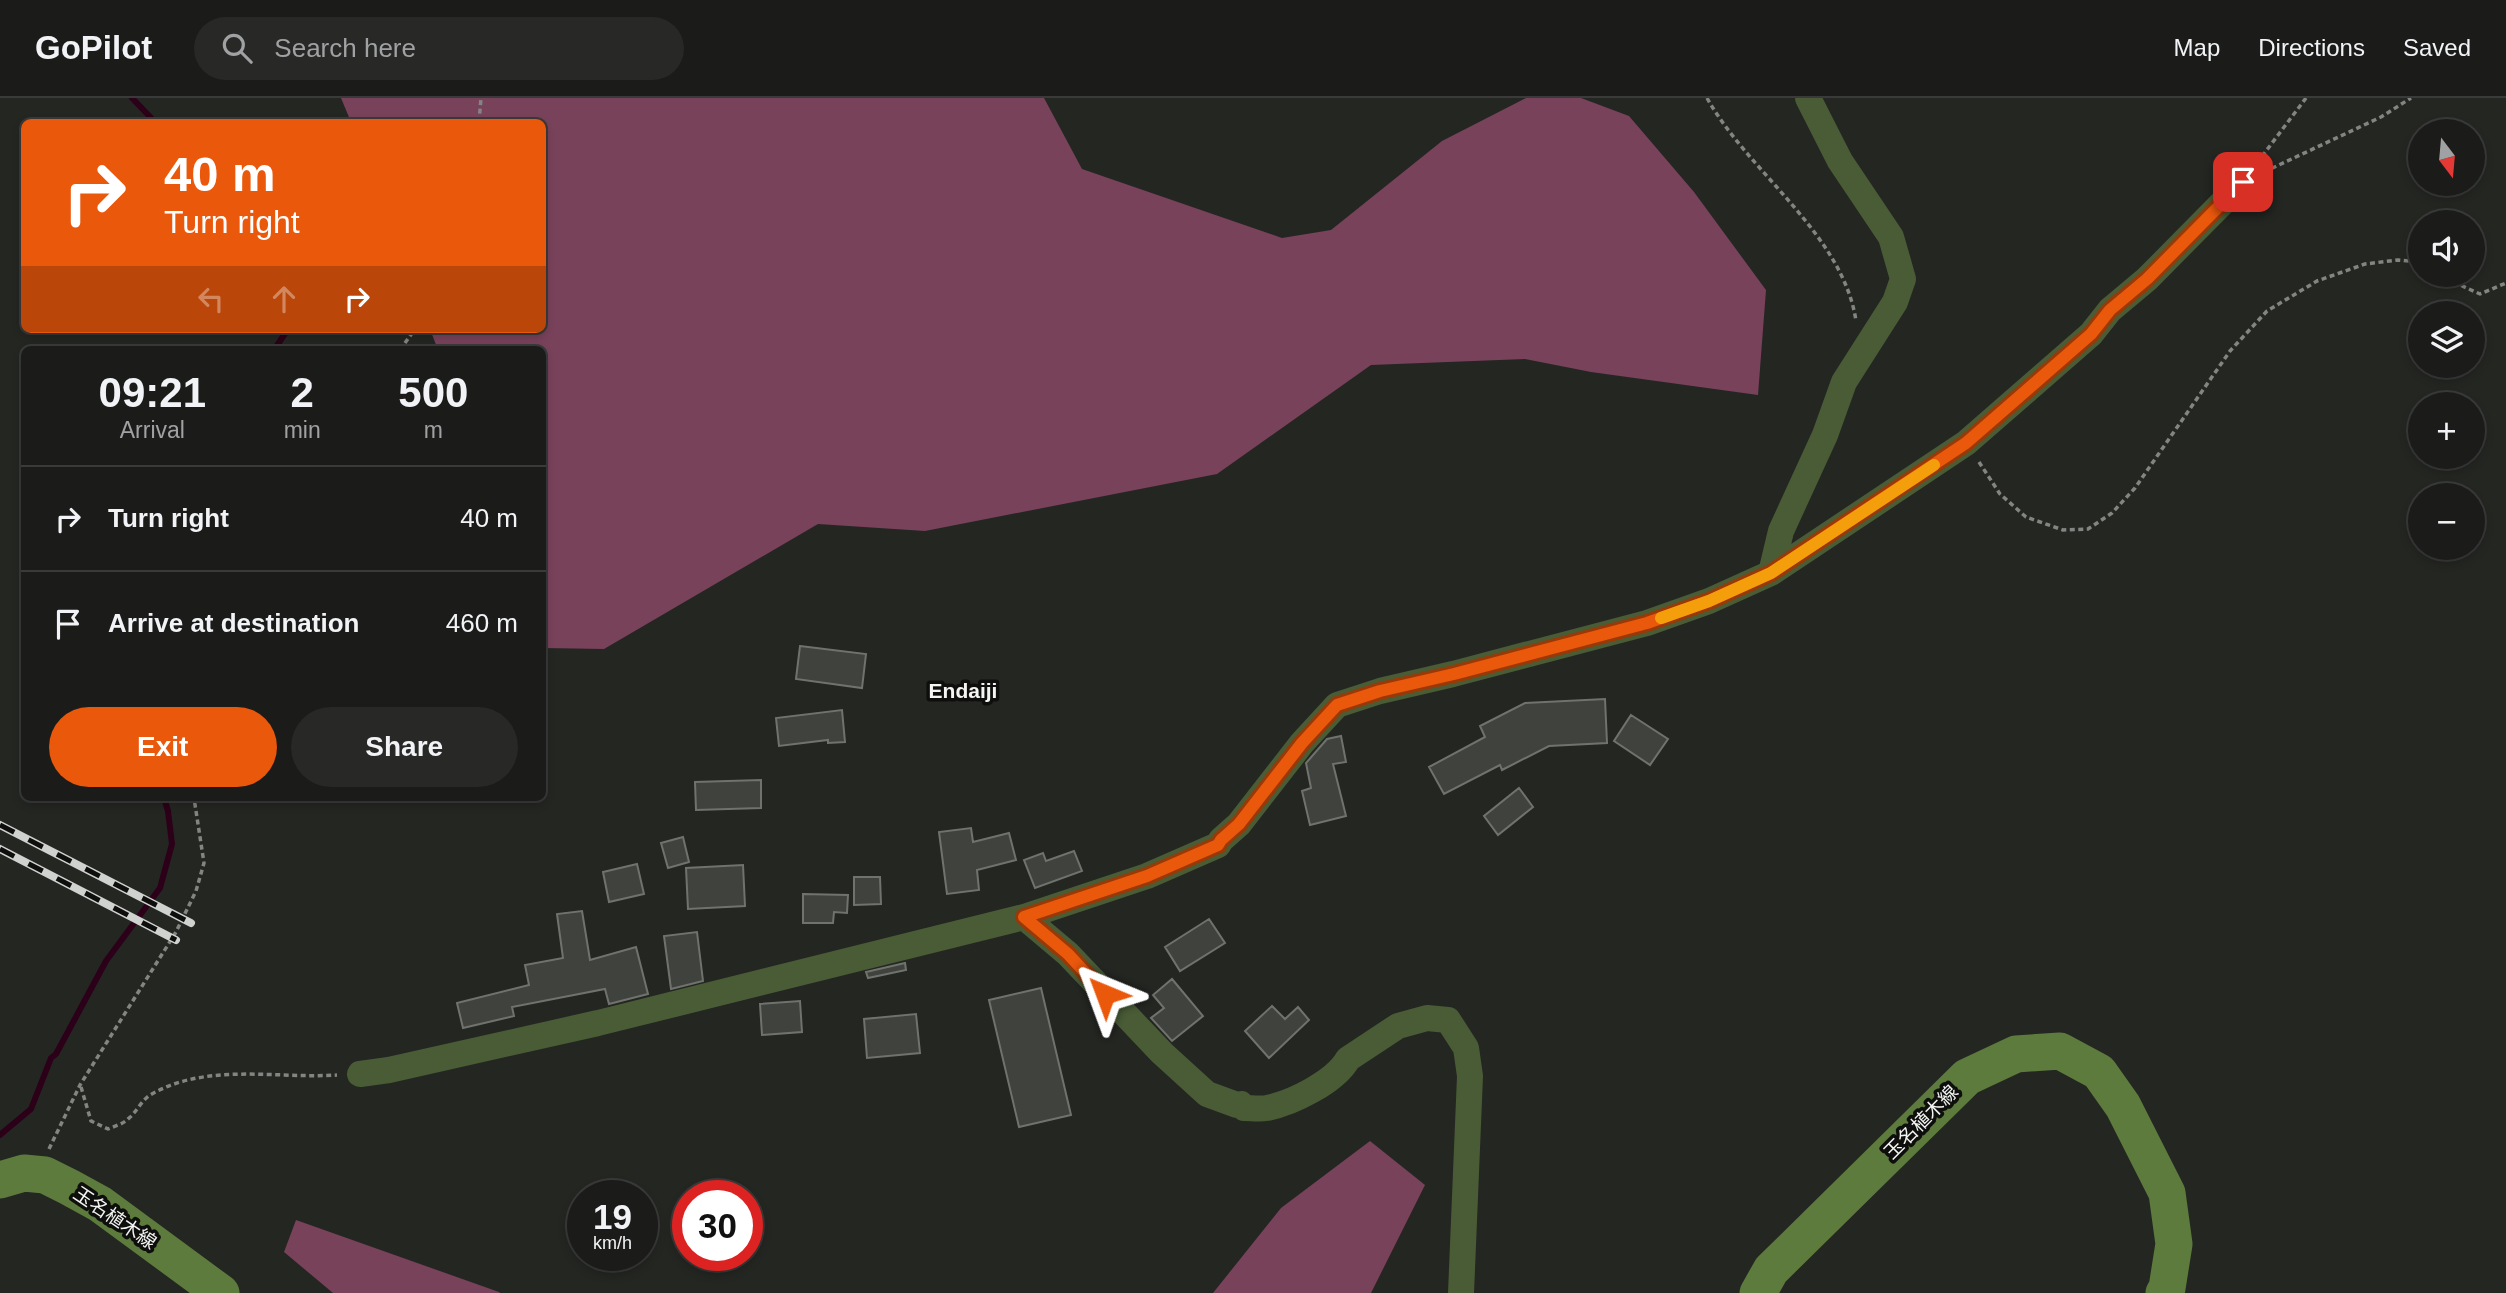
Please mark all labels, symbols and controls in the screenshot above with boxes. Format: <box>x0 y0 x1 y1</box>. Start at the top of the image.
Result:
search box <box>194 17 684 80</box>
text: GoPilot <box>35 29 152 66</box>
icon: search <box>218 29 256 67</box>
text: Search here <box>274 33 416 63</box>
text: Map <box>2174 34 2220 61</box>
text: Directions <box>2258 34 2365 61</box>
text: Saved <box>2403 34 2471 61</box>
north arrow <box>2408 119 2485 196</box>
map controls <box>2408 119 2485 560</box>
icon: right <box>49 147 140 238</box>
text: 40 m <box>164 147 276 201</box>
pin <box>2213 152 2273 212</box>
icon: arrive <box>2224 163 2262 201</box>
text: Turn right <box>164 204 300 240</box>
button: sound <box>2408 210 2485 287</box>
icon: left <box>192 280 230 318</box>
icon: ahead <box>265 280 303 318</box>
icon: right <box>338 280 376 318</box>
button: layers <box>2408 301 2485 378</box>
text: 09:21 <box>99 369 206 416</box>
text: 2 <box>290 369 314 416</box>
text: 500 <box>398 369 468 416</box>
button: + <box>2408 392 2485 469</box>
text: Arrival <box>120 417 185 443</box>
text: min <box>284 417 321 443</box>
text: m <box>424 417 443 443</box>
button: − <box>2408 483 2485 560</box>
icon: right <box>49 500 87 538</box>
text: Turn right <box>108 503 229 533</box>
text: 40 m <box>460 503 518 533</box>
icon: arrive <box>49 605 87 643</box>
text: Arrive at destination <box>108 608 359 638</box>
text: 460 m <box>446 608 518 638</box>
district label: Endaiji <box>929 679 997 702</box>
button: Exit <box>49 707 277 787</box>
button: Share <box>291 707 518 787</box>
position arrow <box>1068 957 1142 1031</box>
street label: 玉名植木線 <box>1880 1081 1962 1163</box>
speed limit sign: 30 <box>672 1180 763 1271</box>
street label: 玉名植木線 <box>70 1183 160 1253</box>
text: 19 <box>593 1197 632 1236</box>
text: km/h <box>593 1233 632 1253</box>

